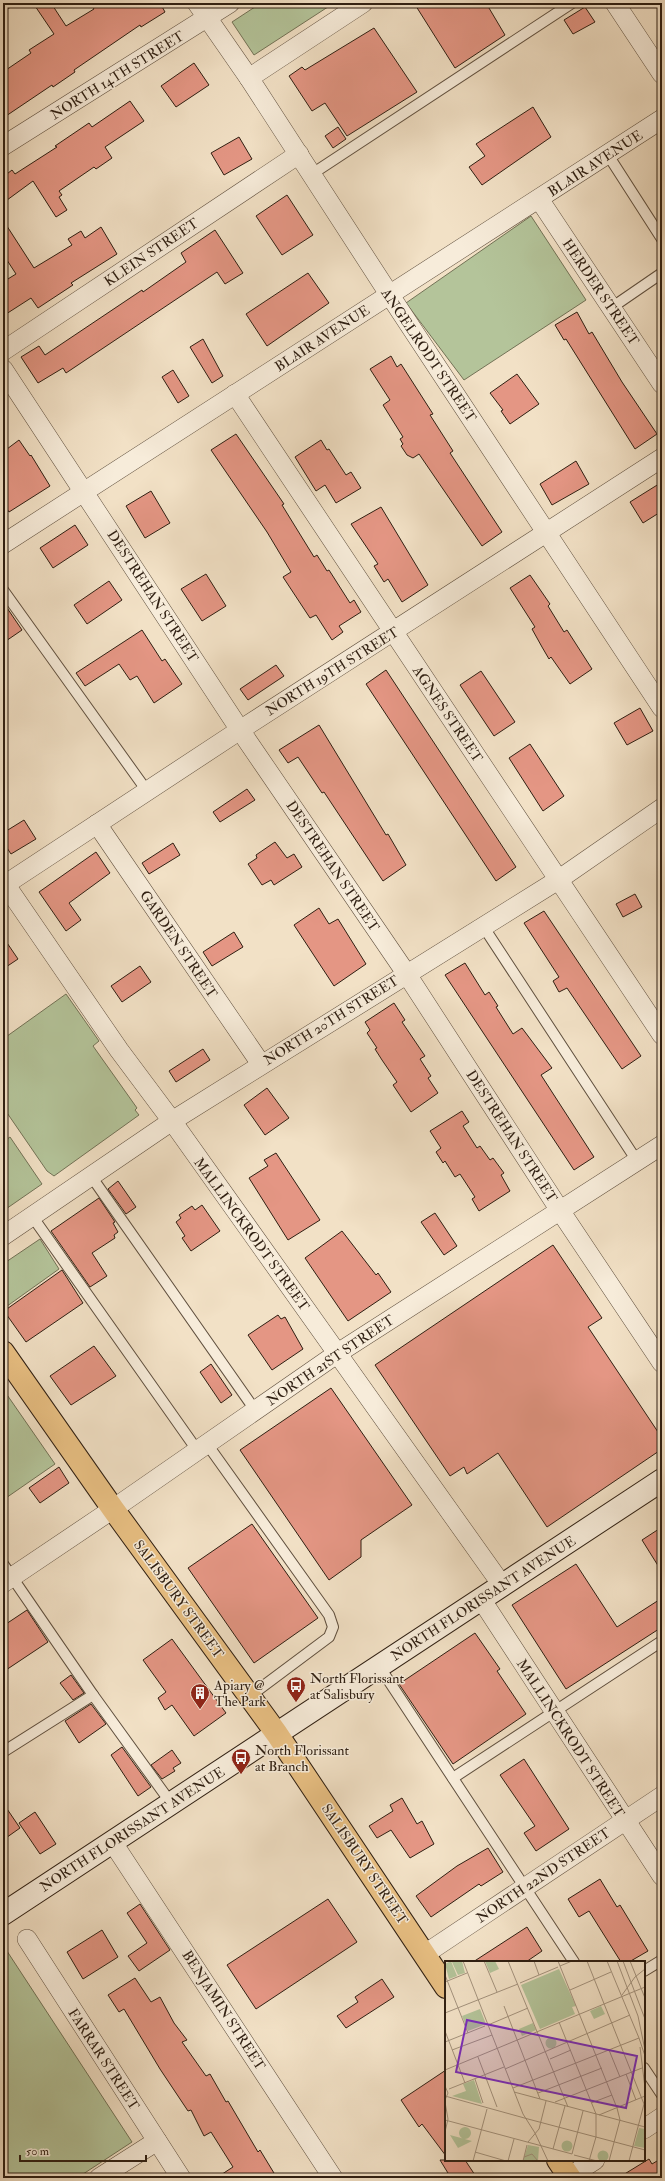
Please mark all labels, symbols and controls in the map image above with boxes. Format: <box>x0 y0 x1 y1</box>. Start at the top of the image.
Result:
street label: NORTH 14TH STREET <box>47 27 188 124</box>
street label: BLAIR AVENUE <box>545 127 646 200</box>
street label: KLEIN STREET <box>101 214 202 290</box>
street label: HERDER STREET <box>559 236 643 349</box>
street label: ANGELRODT STREET <box>377 284 480 426</box>
street label: BLAIR AVENUE <box>272 302 373 375</box>
street label: DESTREHAN STREET <box>103 527 202 666</box>
street label: NORTH 19TH STREET <box>263 623 403 719</box>
street label: AGNES STREET <box>408 662 486 766</box>
street label: DESTREHAN STREET <box>282 798 383 935</box>
street label: GARDEN STREET <box>136 887 221 1002</box>
street label: NORTH 20TH STREET <box>261 972 402 1069</box>
street label: DESTREHAN STREET <box>462 1067 561 1206</box>
street label: MALLINCKRODT STREET <box>190 1154 313 1315</box>
street label: NORTH 21ST STREET <box>263 1311 398 1409</box>
street label: NORTH FLORISSANT AVENUE <box>388 1532 579 1665</box>
street label: SALISBURY STREET <box>130 1537 228 1662</box>
street label: MALLINCKRODT STREET <box>513 1656 628 1821</box>
place label: North Florissant at Salisbury <box>310 1670 404 1704</box>
bus stop icon: North Florissant at Salisbury <box>285 1675 307 1703</box>
place label: Apiary @ The Park <box>213 1677 266 1710</box>
building icon: Apiary @ The Park <box>189 1682 211 1710</box>
place label: North Florissant at Branch <box>255 1742 349 1775</box>
bus stop icon: North Florissant at Branch <box>230 1747 252 1775</box>
street label: NORTH FLORISSANT AVENUE <box>37 1763 228 1896</box>
street label: SALISBURY STREET <box>318 1801 412 1928</box>
street label: NORTH 22ND STREET <box>473 1824 614 1927</box>
street label: BENJAMIN STREET <box>178 1947 269 2074</box>
inset map <box>445 1961 645 2161</box>
street label: FARRAR STREET <box>64 2005 143 2114</box>
scale bar <box>20 2137 146 2163</box>
text: 50 m <box>26 2144 50 2159</box>

